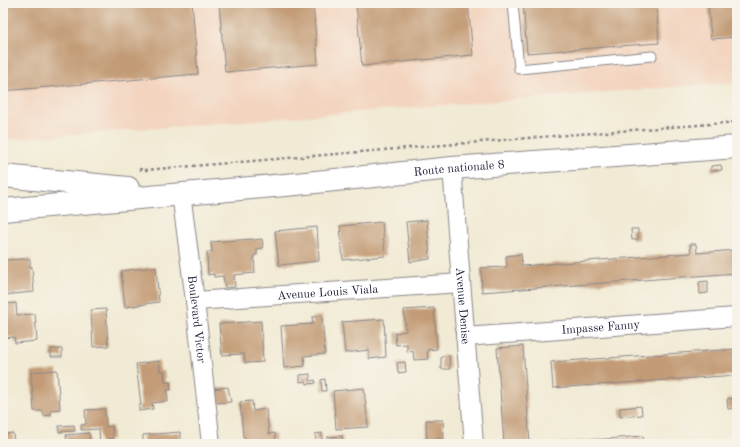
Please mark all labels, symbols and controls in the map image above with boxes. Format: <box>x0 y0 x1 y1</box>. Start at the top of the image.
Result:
street label: Route nationale 8 <box>413 159 505 179</box>
street label: Avenue Denise <box>453 267 471 345</box>
street label: Boulevard Victor <box>185 275 207 364</box>
street label: Avenue Louis Viala <box>277 284 379 302</box>
street label: Impasse Fanny <box>561 319 641 337</box>

